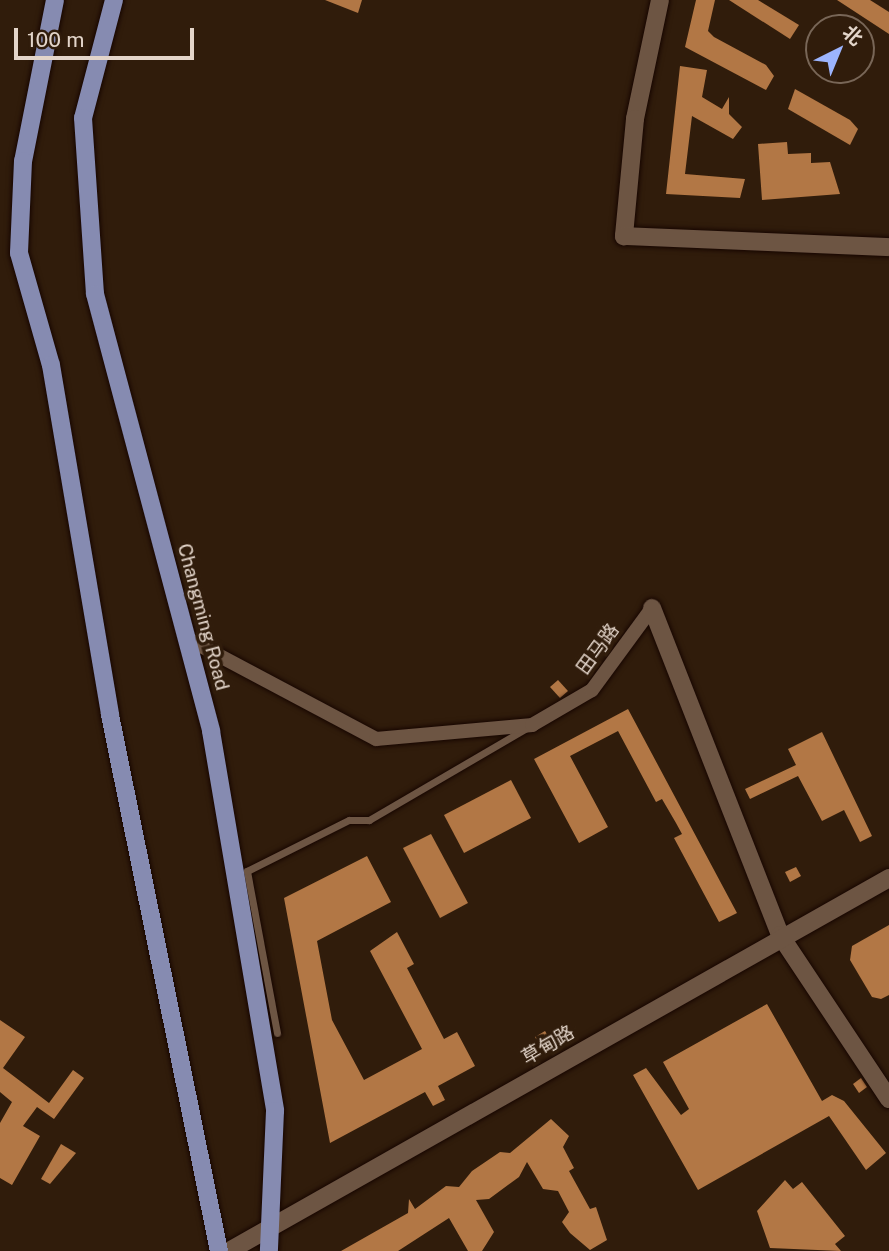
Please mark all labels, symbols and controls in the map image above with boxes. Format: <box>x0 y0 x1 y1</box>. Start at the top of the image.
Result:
scale bar <box>18 14 198 58</box>
north arrow <box>805 14 875 84</box>
text: 北 <box>838 21 867 50</box>
text: 100 m <box>27 27 84 52</box>
street label: Changming Road <box>172 541 234 693</box>
street label: 田马路 <box>572 619 624 679</box>
street label: 草甸路 <box>518 1021 578 1069</box>

